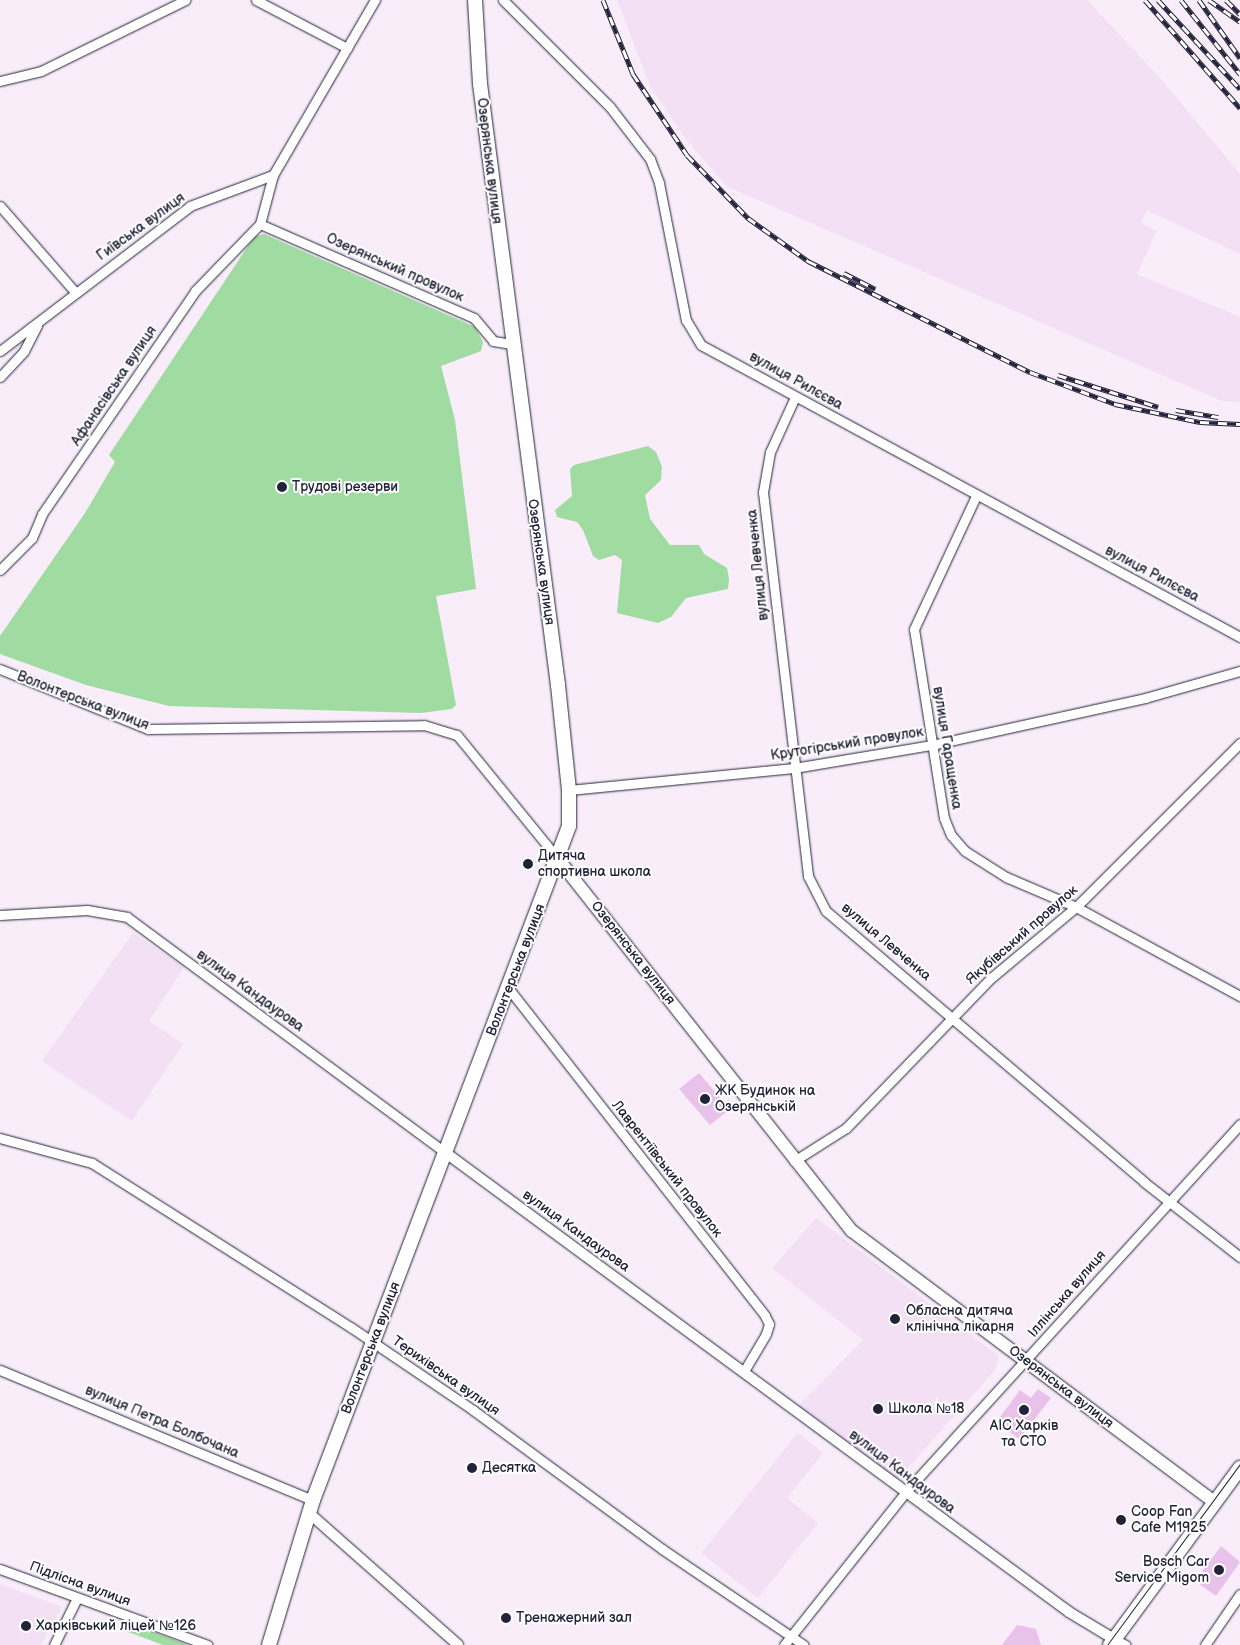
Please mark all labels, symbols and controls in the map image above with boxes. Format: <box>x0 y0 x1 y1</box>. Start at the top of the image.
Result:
street label: Озерянська вулиця <box>473 97 505 225</box>
street label: Гиївська вулиця <box>94 189 188 265</box>
street label: Озерянський провулок <box>324 230 466 306</box>
street label: Афанасівська вулиця <box>68 323 160 449</box>
street label: вулиця Рилєєва <box>746 348 846 414</box>
place label: Трудові резерви <box>292 479 398 495</box>
marker: Трудові резерви <box>276 481 288 493</box>
street label: Озерянська вулиця <box>524 498 558 626</box>
street label: вулиця Левченка <box>744 509 772 621</box>
street label: вулиця Рилєєва <box>1102 542 1202 606</box>
street label: Волонтерська вулиця <box>15 668 151 734</box>
street label: вулиця Гаращенка <box>929 685 965 811</box>
street label: Крутогірський провулок <box>769 724 925 764</box>
place label: Дитяча спортивна школа <box>538 848 651 880</box>
marker: Дитяча спортивна школа <box>522 858 534 870</box>
street label: Якубівський провулок <box>963 882 1081 988</box>
street label: Озерянська вулиця <box>587 898 679 1008</box>
street label: вулиця Левченка <box>838 900 934 984</box>
street label: Волонтерська вулиця <box>483 902 549 1038</box>
street label: вулиця Кандаурова <box>193 946 307 1036</box>
place label: ЖК Будинок на Озерянській <box>715 1083 815 1116</box>
marker: ЖК Будинок на Озерянській <box>699 1093 711 1105</box>
street label: Лаврентіївський провулок <box>608 1097 726 1241</box>
street label: вулиця Кандаурова <box>519 1186 633 1276</box>
street label: Іллінська вулиця <box>1025 1247 1109 1341</box>
street label: Волонтерська вулиця <box>338 1280 404 1416</box>
place label: Обласна дитяча клінічна лікарня <box>906 1303 1014 1335</box>
marker: Обласна дитяча клінічна лікарня <box>888 1312 902 1326</box>
street label: Терихівська вулиця <box>389 1333 503 1419</box>
street label: Озерянська вулиця <box>1005 1342 1117 1432</box>
street label: вулиця Петра Болбочана <box>83 1382 241 1462</box>
place label: Школа №18 <box>888 1401 965 1417</box>
marker: Школа №18 <box>872 1403 884 1415</box>
marker: АІС Харків та СТО <box>1018 1404 1030 1416</box>
place label: АІС Харків та СТО <box>990 1418 1058 1450</box>
street label: вулиця Кандаурова <box>846 1427 958 1517</box>
place label: Десятка <box>482 1460 536 1476</box>
marker: Десятка <box>466 1462 478 1474</box>
place label: Coop Fan Cafe M1925 <box>1131 1504 1207 1536</box>
marker: Coop Fan Cafe M1925 <box>1115 1514 1127 1526</box>
place label: Bosch Car Service Migom <box>1115 1554 1209 1586</box>
street label: Підлісна вулиця <box>27 1558 133 1610</box>
marker: Bosch Car Service Migom <box>1213 1564 1225 1576</box>
place label: Тренажерний зал <box>516 1610 632 1626</box>
marker: Тренажерний зал <box>500 1612 512 1624</box>
place label: Харківський ліцей №126 <box>36 1618 196 1634</box>
marker: Харківський ліцей №126 <box>20 1620 32 1632</box>

